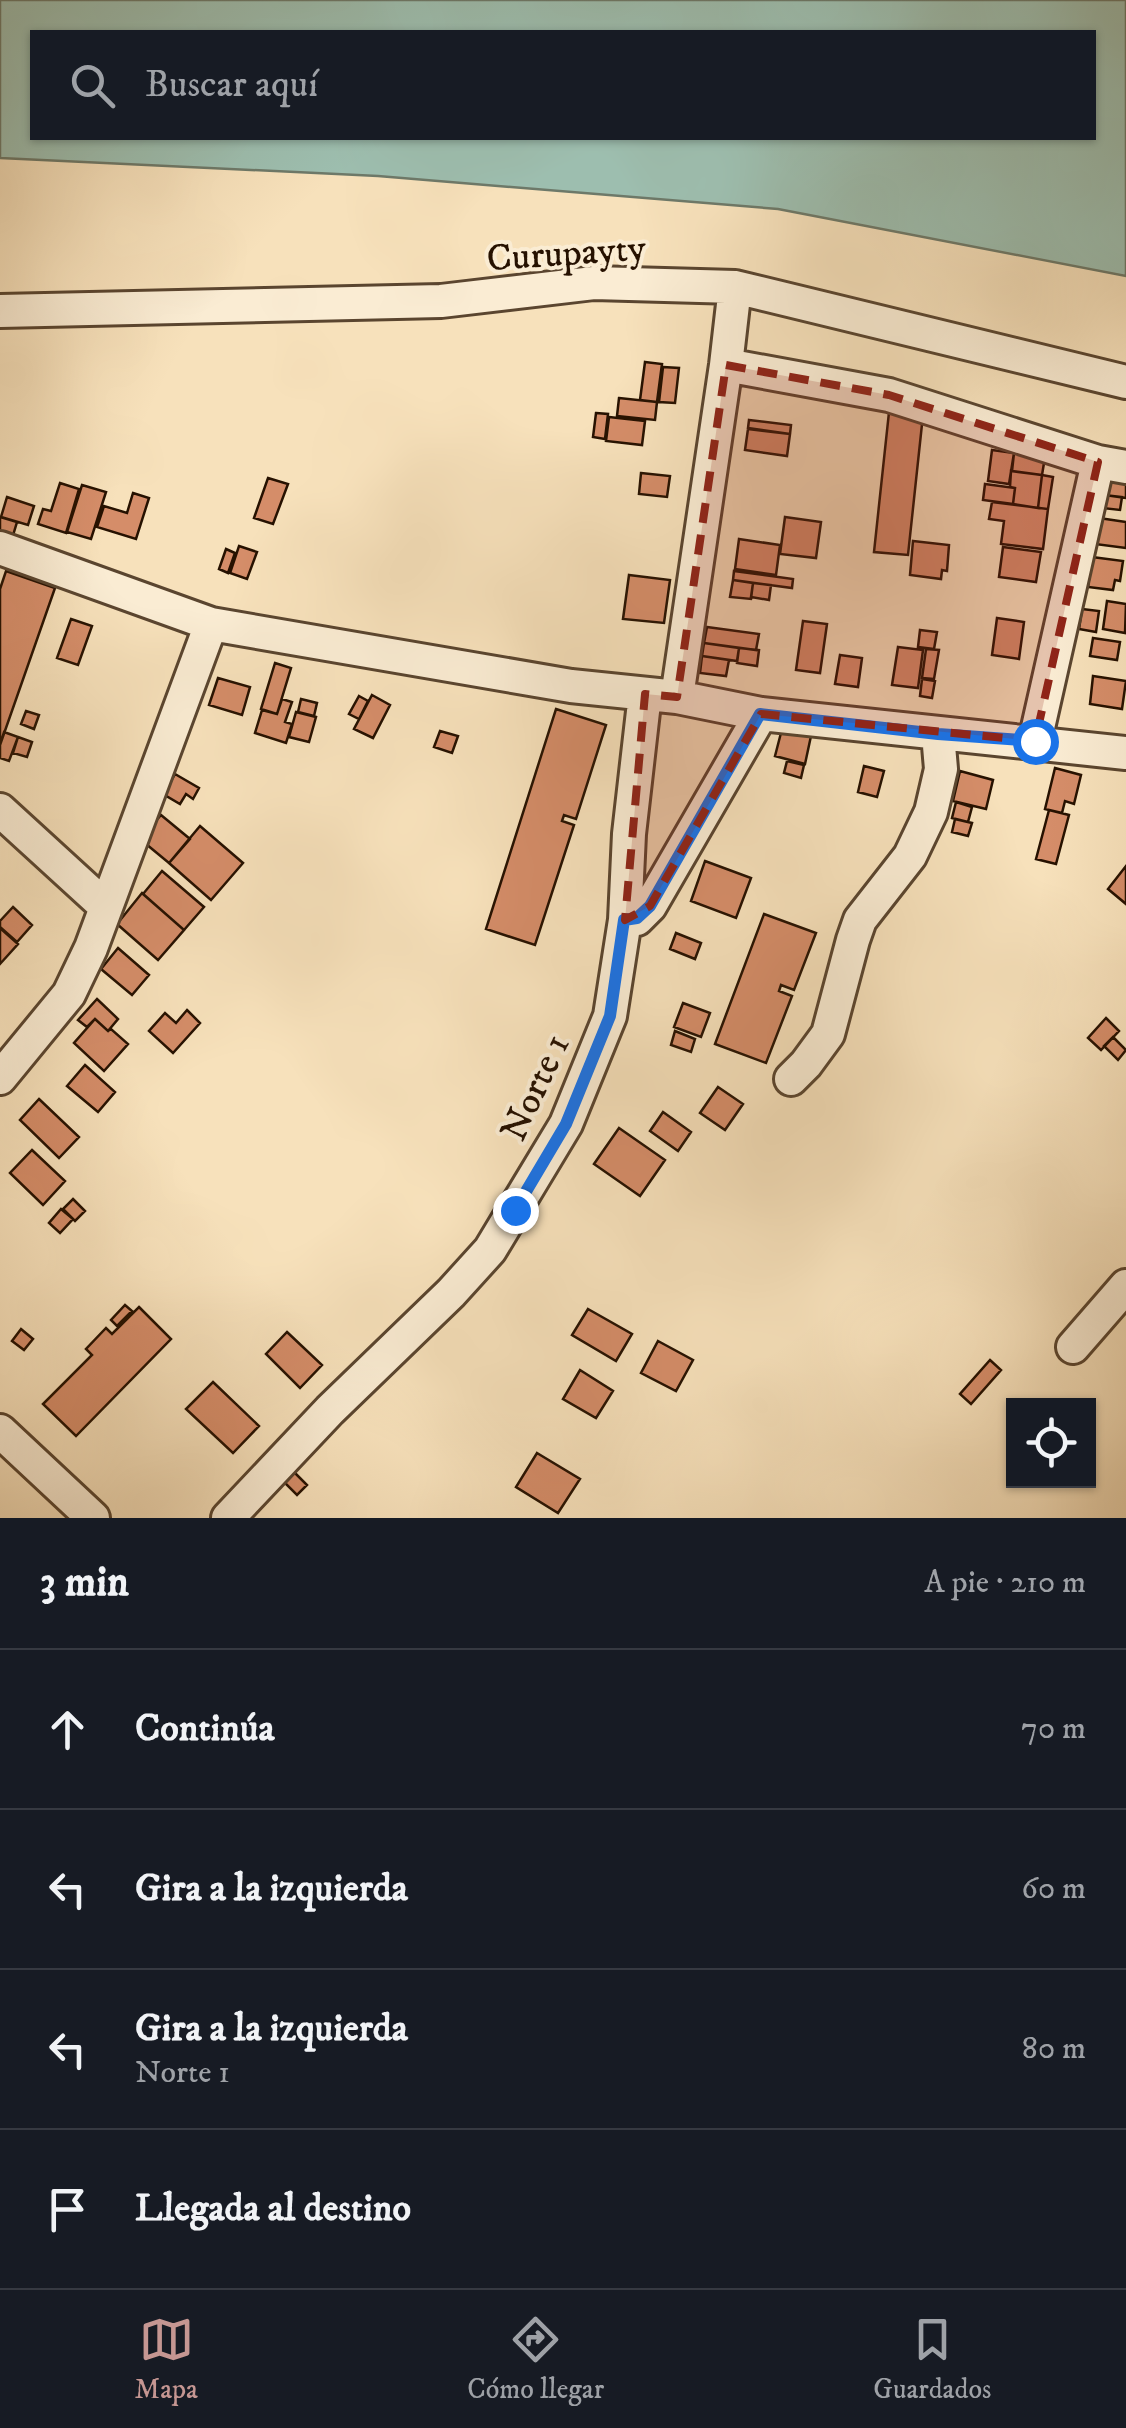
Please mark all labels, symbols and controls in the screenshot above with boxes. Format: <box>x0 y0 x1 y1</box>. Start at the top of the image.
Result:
search box <box>30 30 1096 140</box>
icon: search <box>65 58 120 113</box>
text: Buscar aquí <box>145 61 318 109</box>
street label: Curupayty <box>485 224 648 283</box>
route start <box>1013 719 1059 765</box>
street label: Norte 1 <box>490 1027 581 1149</box>
route end <box>493 1188 539 1234</box>
map controls <box>1006 1398 1096 1488</box>
button: locate <box>1006 1398 1096 1488</box>
text: 3 min <box>40 1557 129 1609</box>
text: A pie · 210 m <box>924 1563 1086 1603</box>
icon: ahead <box>40 1702 95 1757</box>
text: Continúa <box>135 1705 275 1753</box>
text: 70 m <box>1021 1709 1086 1749</box>
icon: left <box>40 1862 95 1917</box>
text: Gira a la izquierda <box>135 1865 408 1913</box>
text: 60 m <box>1021 1869 1086 1909</box>
text: Gira a la izquierda <box>135 2005 408 2053</box>
icon: left <box>40 2022 95 2077</box>
text: 80 m <box>1022 2029 1086 2069</box>
text: Norte 1 <box>135 2053 230 2093</box>
icon: arrive <box>40 2182 95 2237</box>
text: Llegada al destino <box>135 2185 411 2233</box>
tab: Mapa <box>135 2312 198 2407</box>
tab: Cómo llegar <box>467 2312 604 2407</box>
tab: Guardados <box>873 2312 991 2407</box>

